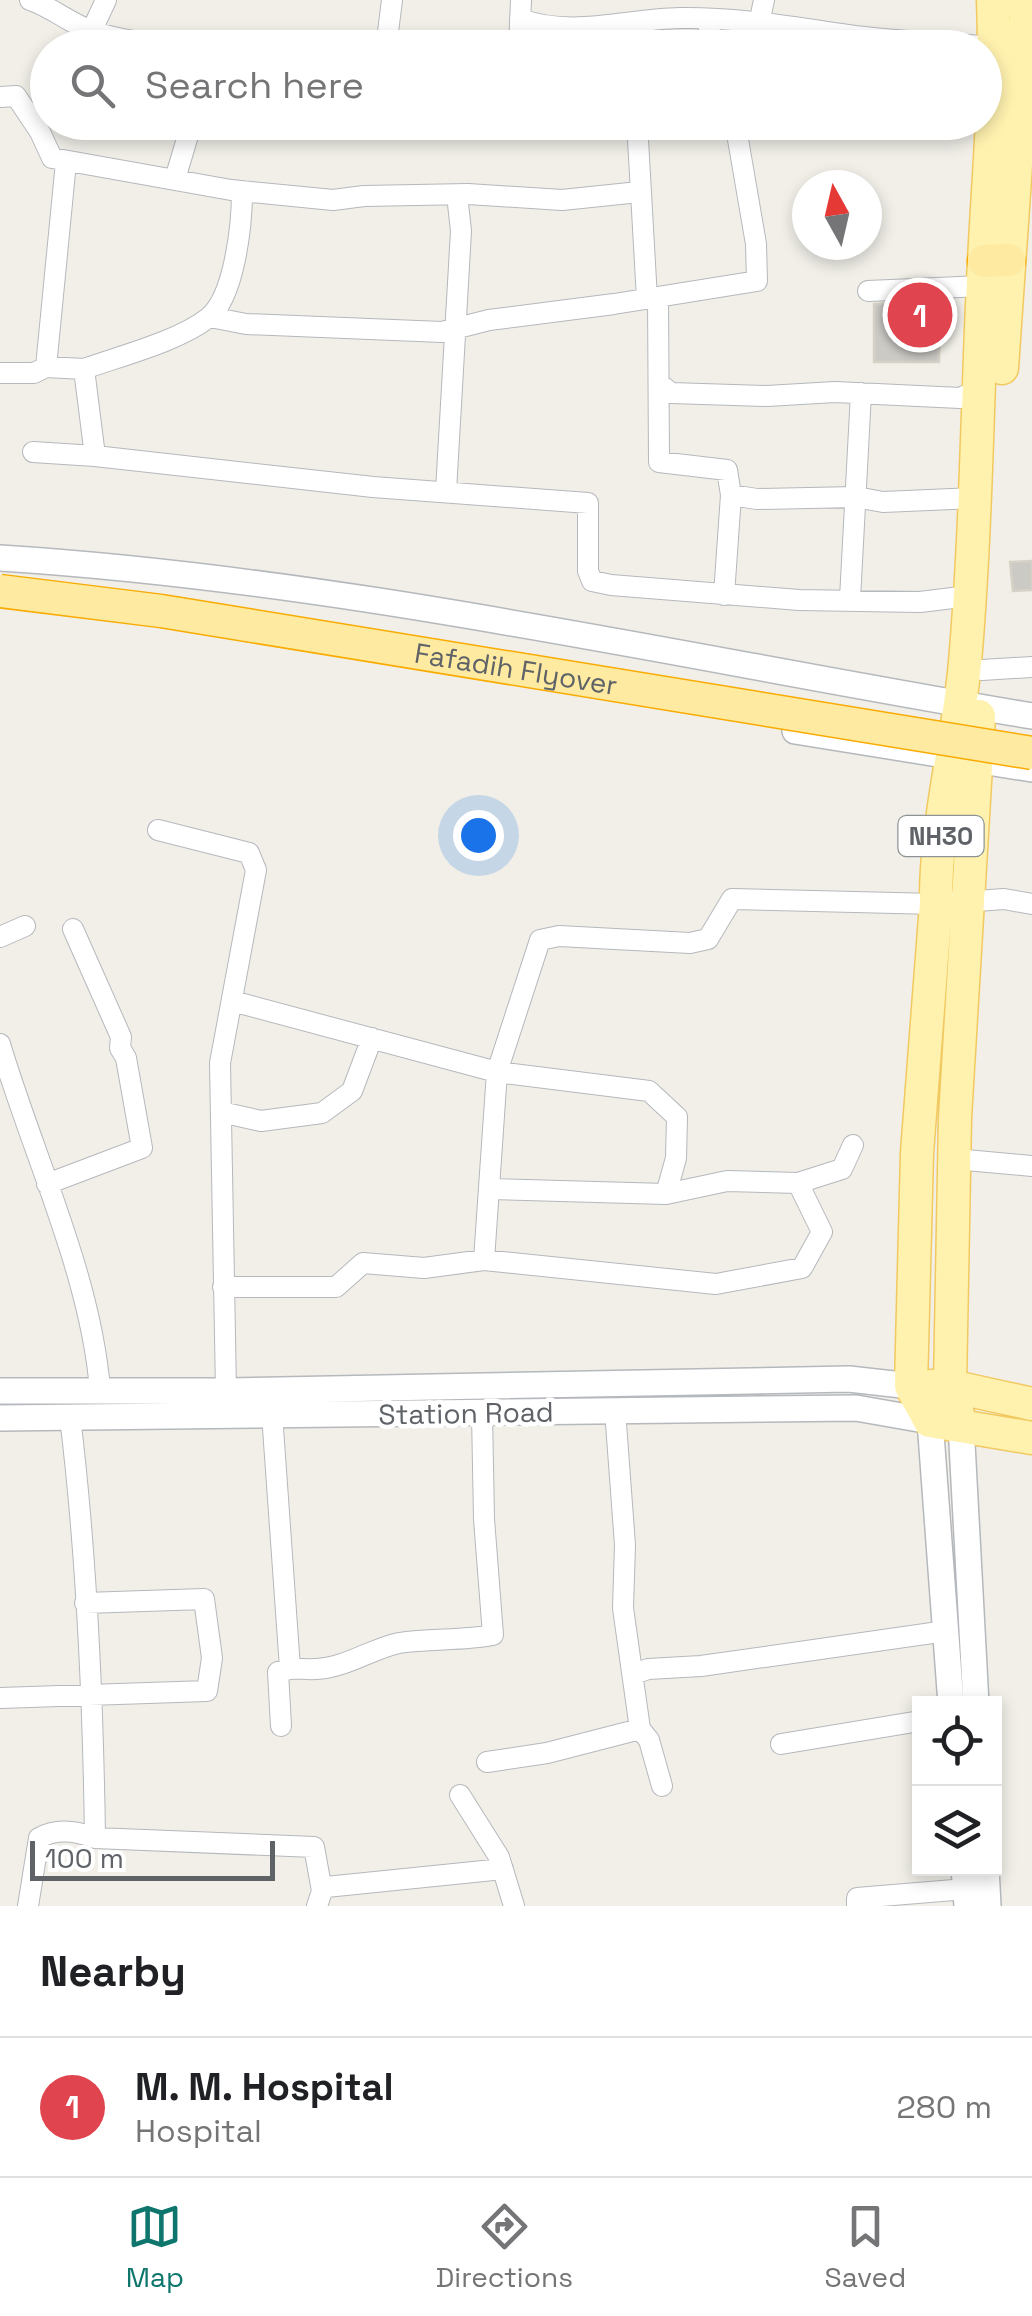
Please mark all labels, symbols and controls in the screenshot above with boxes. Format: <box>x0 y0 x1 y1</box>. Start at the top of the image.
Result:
search box <box>30 30 1002 140</box>
icon: search <box>65 58 120 113</box>
text: Search here <box>145 61 364 109</box>
north arrow <box>792 170 882 260</box>
pin: 1 <box>888 278 952 352</box>
street label: Fafadih Flyover <box>412 635 620 703</box>
your location <box>453 810 504 861</box>
road number: NH30 <box>898 816 984 856</box>
street label: Station Road <box>378 1393 554 1433</box>
map controls <box>912 1696 1002 1876</box>
button: locate <box>912 1696 1002 1786</box>
button: layers <box>912 1786 1002 1876</box>
scale bar <box>30 1836 275 1880</box>
text: 100 m <box>45 1840 124 1876</box>
text: Nearby <box>40 1945 186 1998</box>
text: M. M. Hospital <box>135 2063 394 2111</box>
text: 1 <box>65 2087 80 2127</box>
text: 280 m <box>897 2087 992 2127</box>
text: Hospital <box>135 2111 262 2151</box>
tab: Map <box>126 2199 184 2295</box>
tab: Directions <box>436 2199 573 2295</box>
tab: Saved <box>825 2199 906 2295</box>

